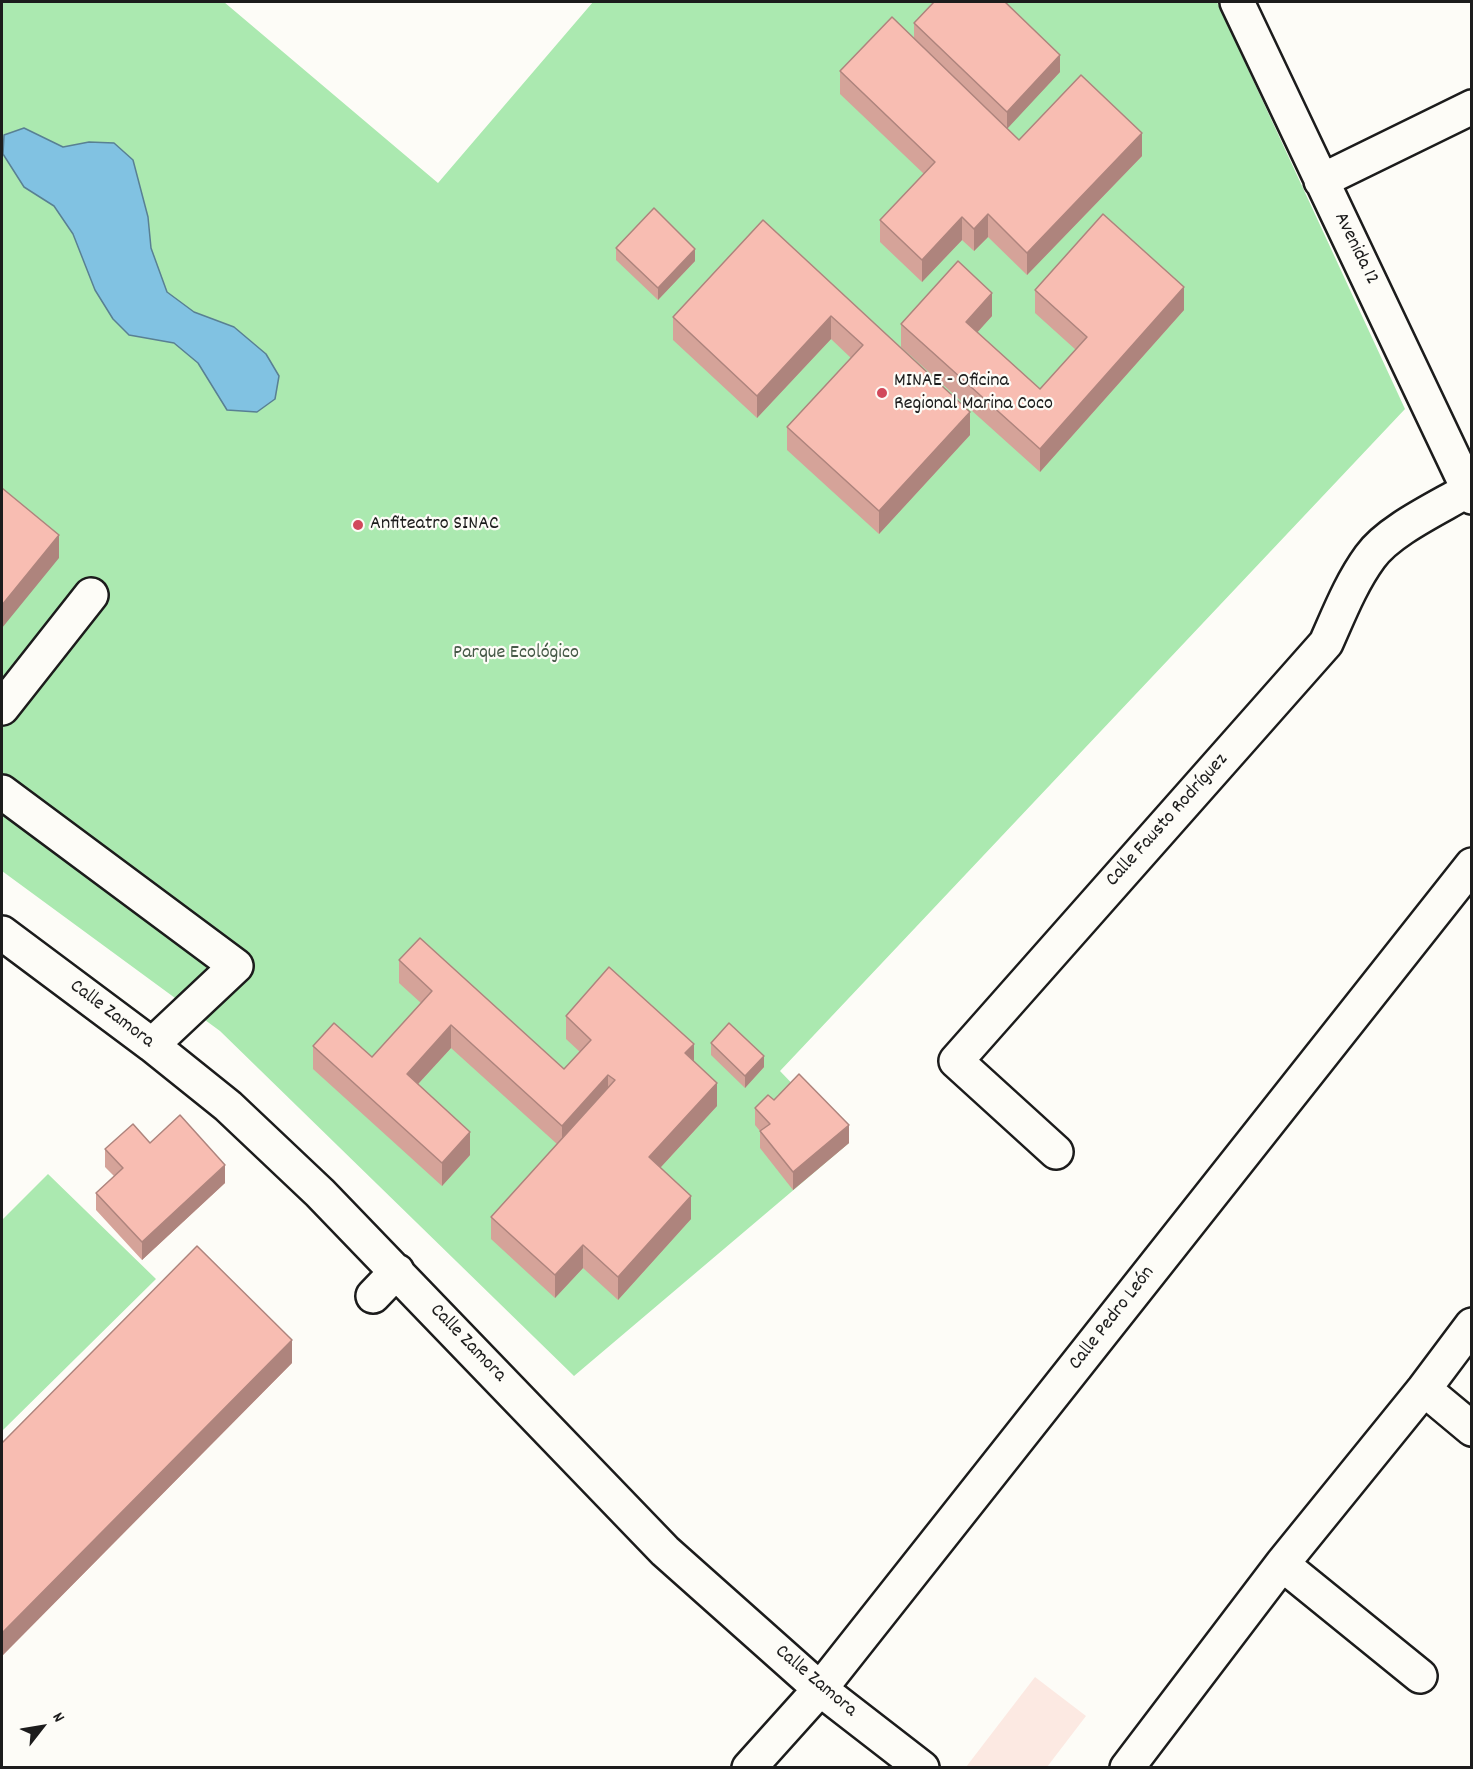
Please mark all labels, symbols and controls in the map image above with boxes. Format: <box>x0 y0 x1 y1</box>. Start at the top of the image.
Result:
street label: Avenida 12 <box>1327 209 1383 289</box>
place label: MINAE - Oficina Regional Marina Coco <box>894 370 1053 417</box>
marker: MINAE - Oficina Regional Marina Coco <box>875 386 889 400</box>
place label: Anfiteatro SINAC <box>370 513 499 537</box>
marker: Anfiteatro SINAC <box>351 518 365 532</box>
park label: Parque Ecológico <box>453 642 579 666</box>
street label: Calle Fausto Rodríguez <box>1102 749 1234 893</box>
street label: Calle Zamora <box>64 975 158 1055</box>
street label: Calle Pedro León <box>1065 1262 1161 1376</box>
street label: Calle Zamora <box>424 1300 510 1388</box>
street label: Calle Zamora <box>769 1641 861 1723</box>
north arrow <box>12 1697 72 1757</box>
text: N <box>46 1708 70 1727</box>

